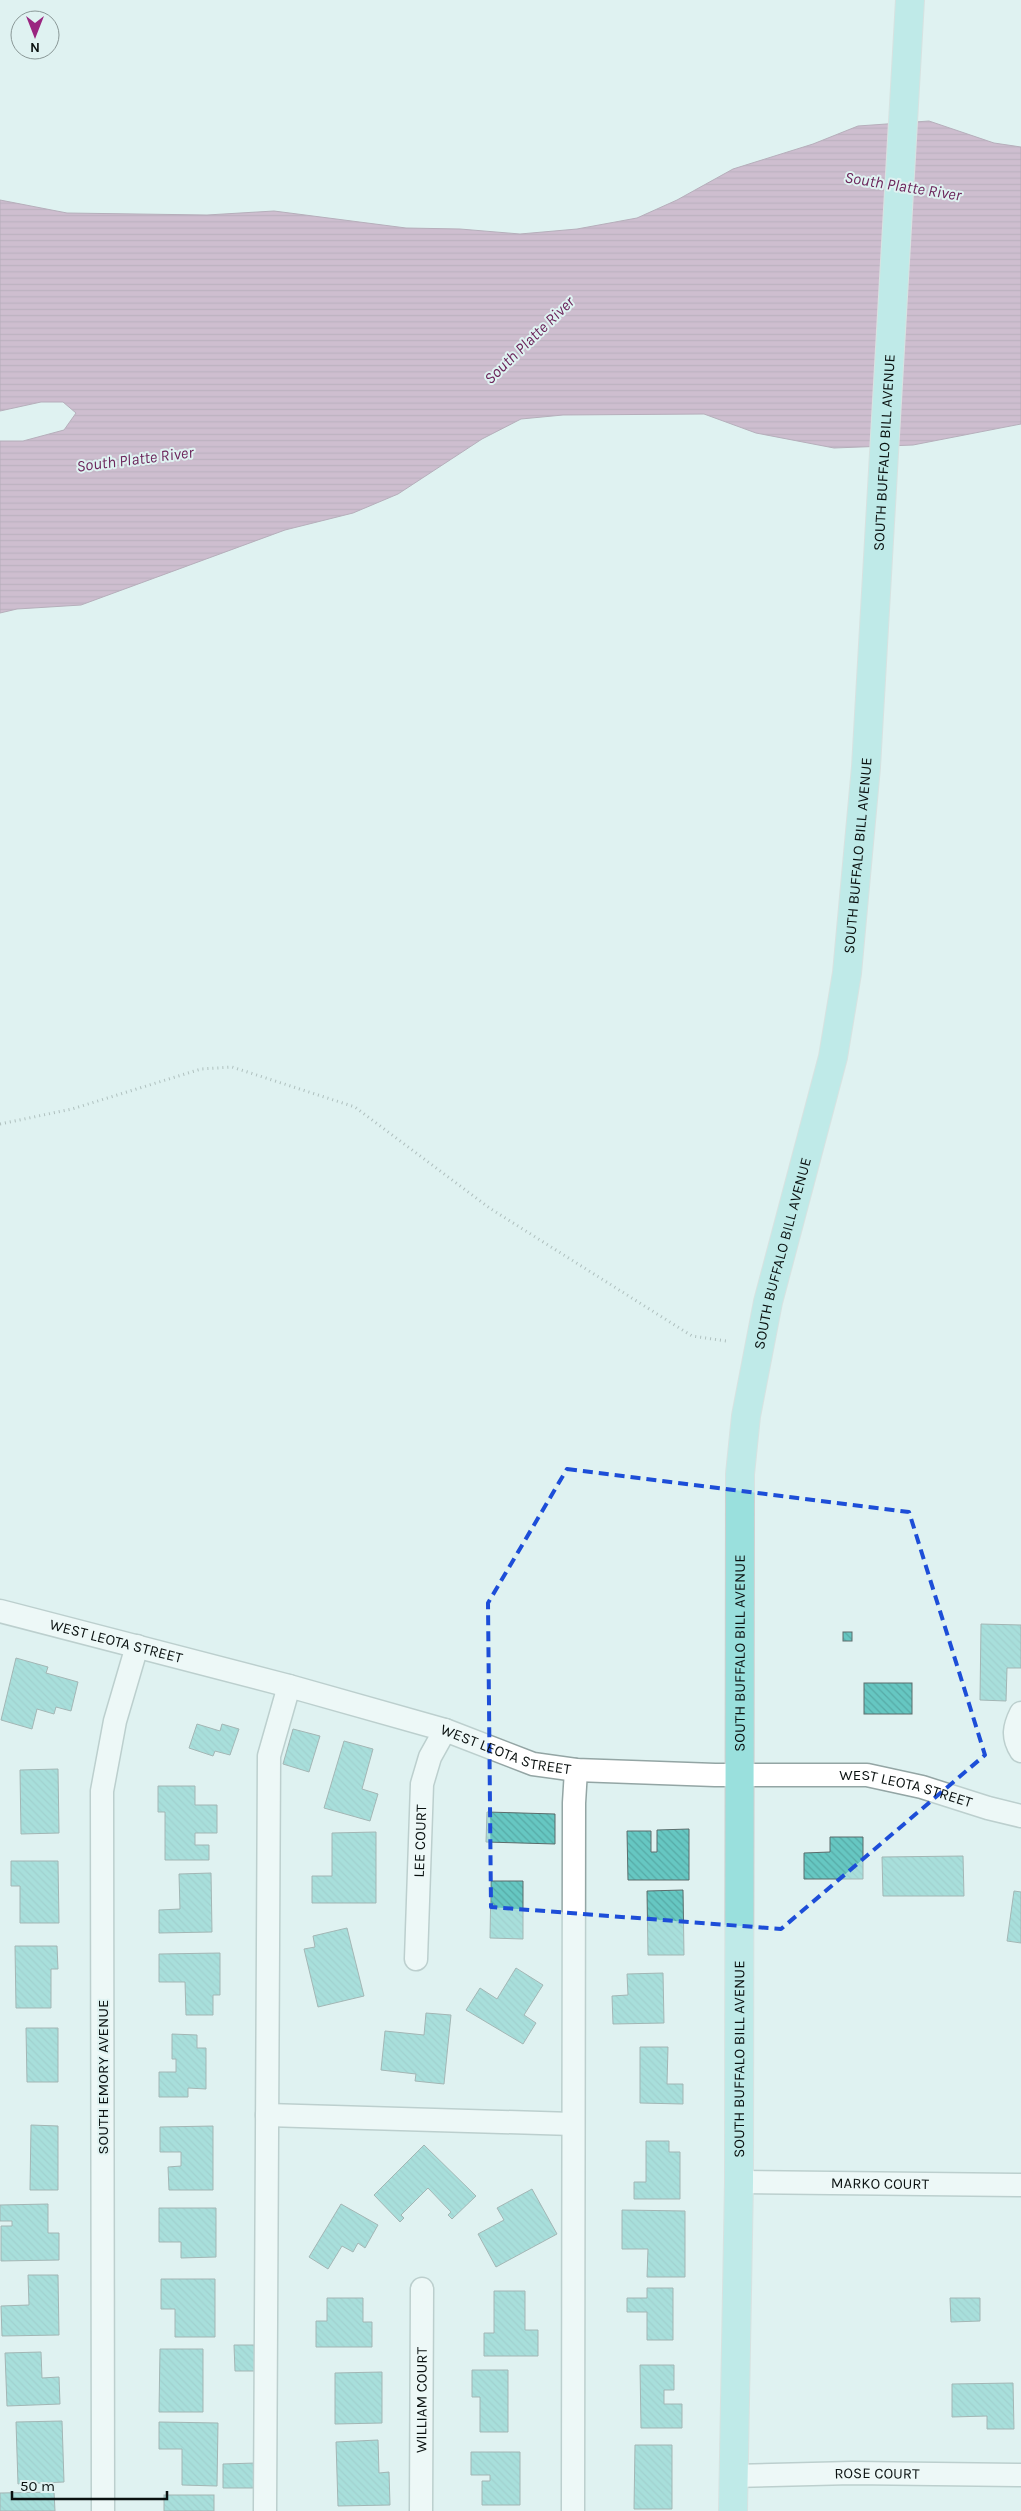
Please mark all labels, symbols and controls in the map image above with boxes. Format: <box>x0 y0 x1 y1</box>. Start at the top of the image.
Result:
north arrow <box>10 10 60 60</box>
text: N <box>30 39 40 56</box>
water label: South Platte River <box>843 167 963 205</box>
water label: South Platte River <box>480 292 578 388</box>
street label: SOUTH BUFFALO BILL AVENUE <box>869 354 899 551</box>
water label: South Platte River <box>75 442 195 476</box>
street label: SOUTH BUFFALO BILL AVENUE <box>840 757 876 955</box>
street label: SOUTH BUFFALO BILL AVENUE <box>750 1156 815 1351</box>
street label: SOUTH BUFFALO BILL AVENUE <box>731 1554 749 1752</box>
street label: WEST LEOTA STREET <box>48 1615 185 1667</box>
street label: WEST LEOTA STREET <box>438 1720 573 1778</box>
street label: WEST LEOTA STREET <box>839 1766 975 1812</box>
street label: LEE COURT <box>410 1804 430 1878</box>
street label: SOUTH BUFFALO BILL AVENUE <box>730 1960 748 2158</box>
street label: SOUTH EMORY AVENUE <box>94 2000 112 2155</box>
street label: MARKO COURT <box>831 2174 930 2193</box>
street label: WILLIAM COURT <box>412 2346 431 2453</box>
street label: ROSE COURT <box>834 2464 920 2483</box>
scale bar <box>12 2468 168 2500</box>
text: 50 m <box>20 2477 55 2495</box>

